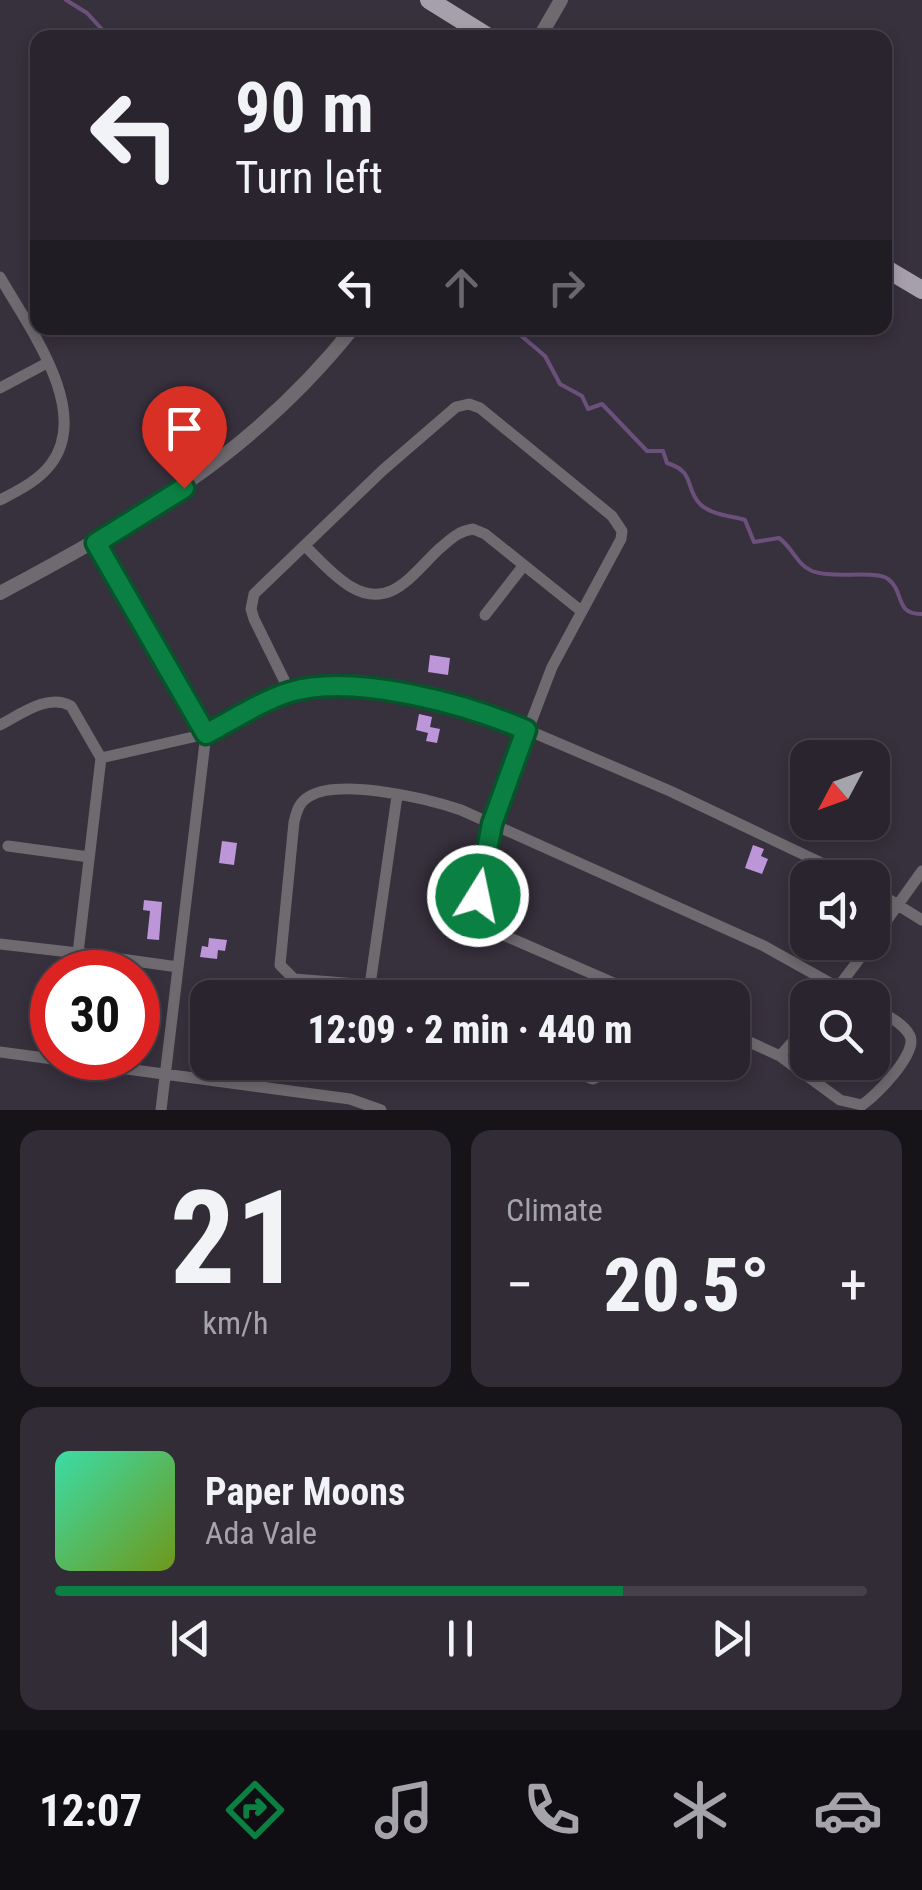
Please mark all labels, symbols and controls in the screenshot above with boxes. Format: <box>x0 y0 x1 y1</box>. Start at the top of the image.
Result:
text: 90 m <box>235 67 374 149</box>
icon: left <box>70 70 200 200</box>
text: Turn left <box>235 151 383 204</box>
icon: left <box>329 260 384 315</box>
icon: ahead <box>434 260 489 315</box>
icon: right <box>539 260 594 315</box>
pin <box>142 386 227 489</box>
icon: arrive <box>157 401 212 456</box>
north arrow <box>790 740 890 840</box>
map controls <box>790 740 890 1080</box>
position arrow <box>426 844 530 948</box>
button: sound <box>790 860 890 960</box>
speed limit sign: 30 <box>30 950 160 1080</box>
button: search <box>790 980 890 1080</box>
text: 12:09 · 2 min · 440 m <box>308 1008 632 1052</box>
text: 21 <box>170 1162 301 1315</box>
text: Climate <box>506 1191 603 1229</box>
text: 20.5° <box>604 1241 770 1329</box>
text: − <box>506 1253 534 1317</box>
text: + <box>840 1253 867 1317</box>
text: km/h <box>203 1304 268 1342</box>
text: Paper Moons <box>205 1470 405 1514</box>
text: Ada Vale <box>205 1514 317 1552</box>
icon: previous <box>163 1611 218 1666</box>
icon: pause <box>433 1611 488 1666</box>
icon: next <box>704 1611 759 1666</box>
icon: directions <box>220 1775 290 1845</box>
icon: music <box>369 1775 439 1845</box>
icon: phone <box>517 1775 587 1845</box>
icon: climate <box>665 1775 735 1845</box>
icon: car <box>813 1775 883 1845</box>
text: 12:07 <box>39 1784 142 1837</box>

